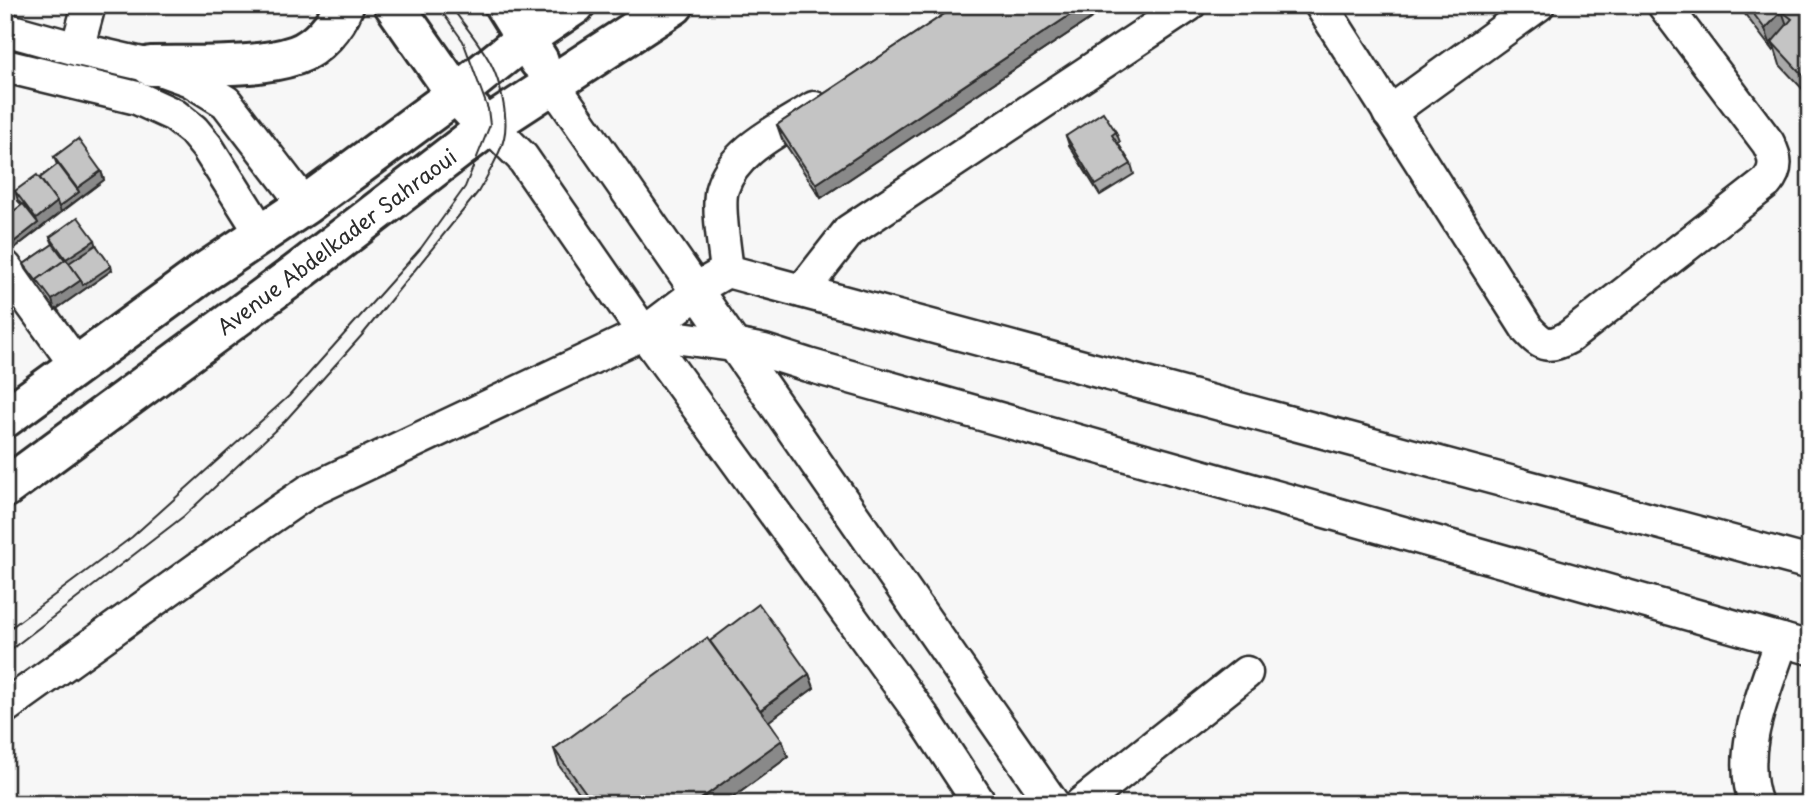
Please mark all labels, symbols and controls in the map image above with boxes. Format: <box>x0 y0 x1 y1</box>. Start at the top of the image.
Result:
street label: Avenue Abdelkader Sahraoui <box>209 140 463 342</box>

